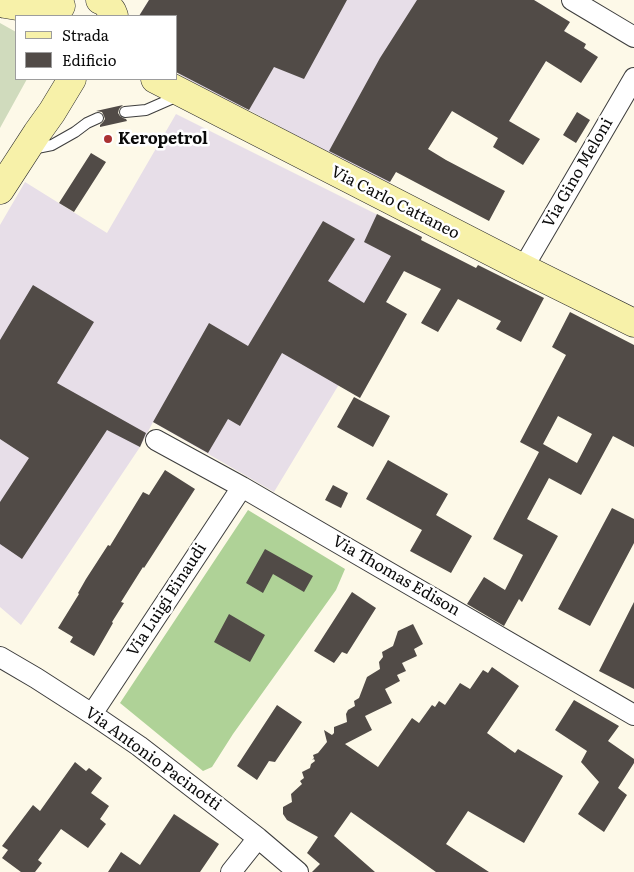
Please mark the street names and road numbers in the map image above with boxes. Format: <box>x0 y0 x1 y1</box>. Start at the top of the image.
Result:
street label: Via Gino Meloni <box>539 115 617 231</box>
street label: Via Carlo Cattaneo <box>327 162 463 244</box>
street label: Via Thomas Edison <box>329 532 463 620</box>
street label: Via Luigi Einaudi <box>123 540 211 660</box>
street label: Via Antonio Pacinotti <box>81 703 225 815</box>

